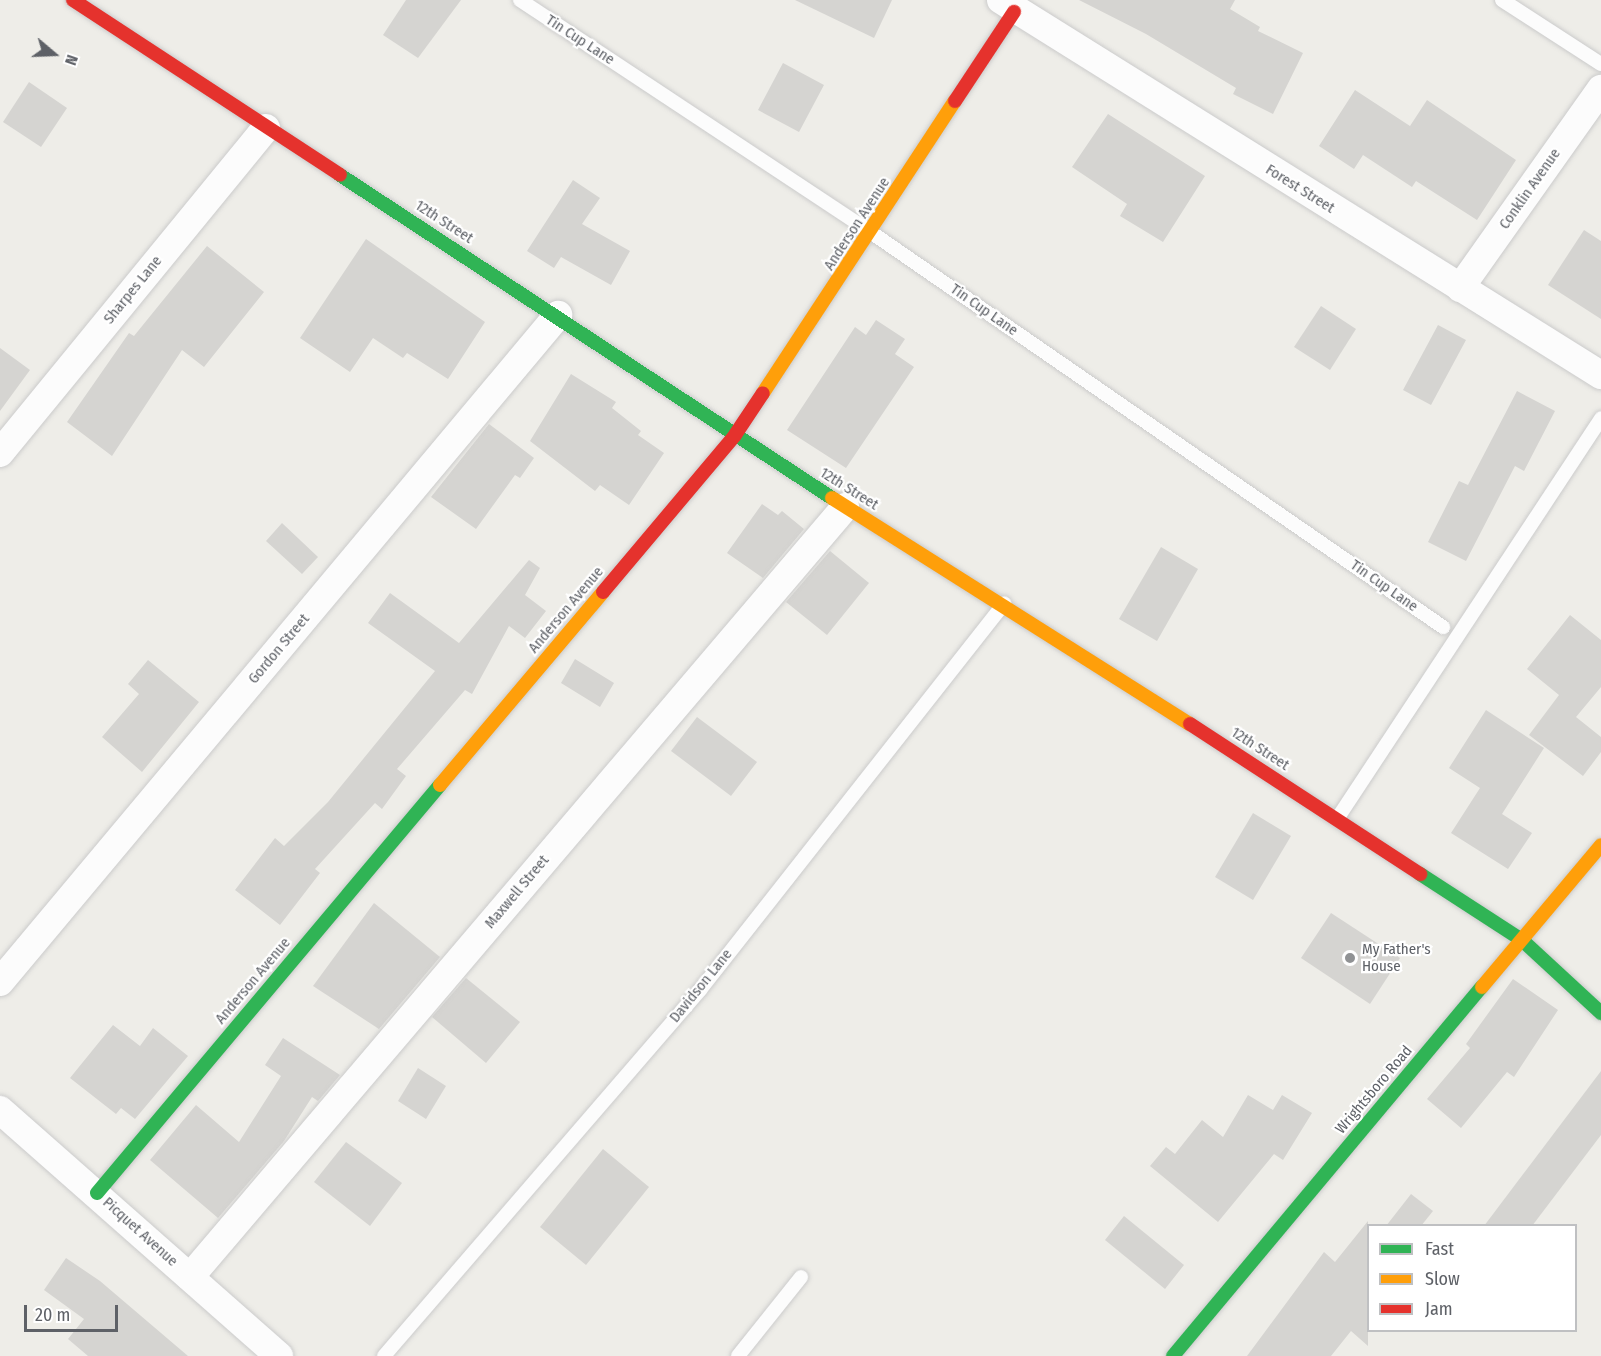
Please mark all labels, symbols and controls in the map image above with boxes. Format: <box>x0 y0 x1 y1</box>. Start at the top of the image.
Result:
street label: Tin Cup Lane <box>542 11 618 69</box>
north arrow <box>24 24 84 84</box>
text: N <box>61 52 82 68</box>
street label: Conklin Avenue <box>1496 145 1564 233</box>
street label: Forest Street <box>1262 161 1338 217</box>
street label: Anderson Avenue <box>820 174 894 274</box>
street label: 12th Street <box>412 197 476 247</box>
street label: Sharpes Lane <box>100 252 166 328</box>
street label: Tin Cup Lane <box>947 280 1021 340</box>
street label: 12th Street <box>816 464 882 514</box>
street label: Tin Cup Lane <box>1347 556 1421 616</box>
street label: Anderson Avenue <box>525 563 607 657</box>
street label: Gordon Street <box>245 610 313 688</box>
street label: 12th Street <box>1228 724 1292 774</box>
street label: Maxwell Street <box>481 852 553 932</box>
street label: Anderson Avenue <box>212 934 294 1028</box>
place label: My Father's House <box>1362 940 1431 975</box>
street label: Davidson Lane <box>666 946 736 1026</box>
marker: My Father's House <box>1343 951 1357 965</box>
street label: Wrightsboro Road <box>1332 1042 1416 1138</box>
street label: Picquet Avenue <box>99 1194 181 1270</box>
legend <box>1367 1224 1577 1332</box>
text: Fast <box>1425 1238 1454 1260</box>
text: Slow <box>1425 1268 1460 1290</box>
scale bar <box>27 1293 122 1331</box>
text: Jam <box>1425 1298 1453 1320</box>
text: 20 m <box>35 1304 70 1326</box>

